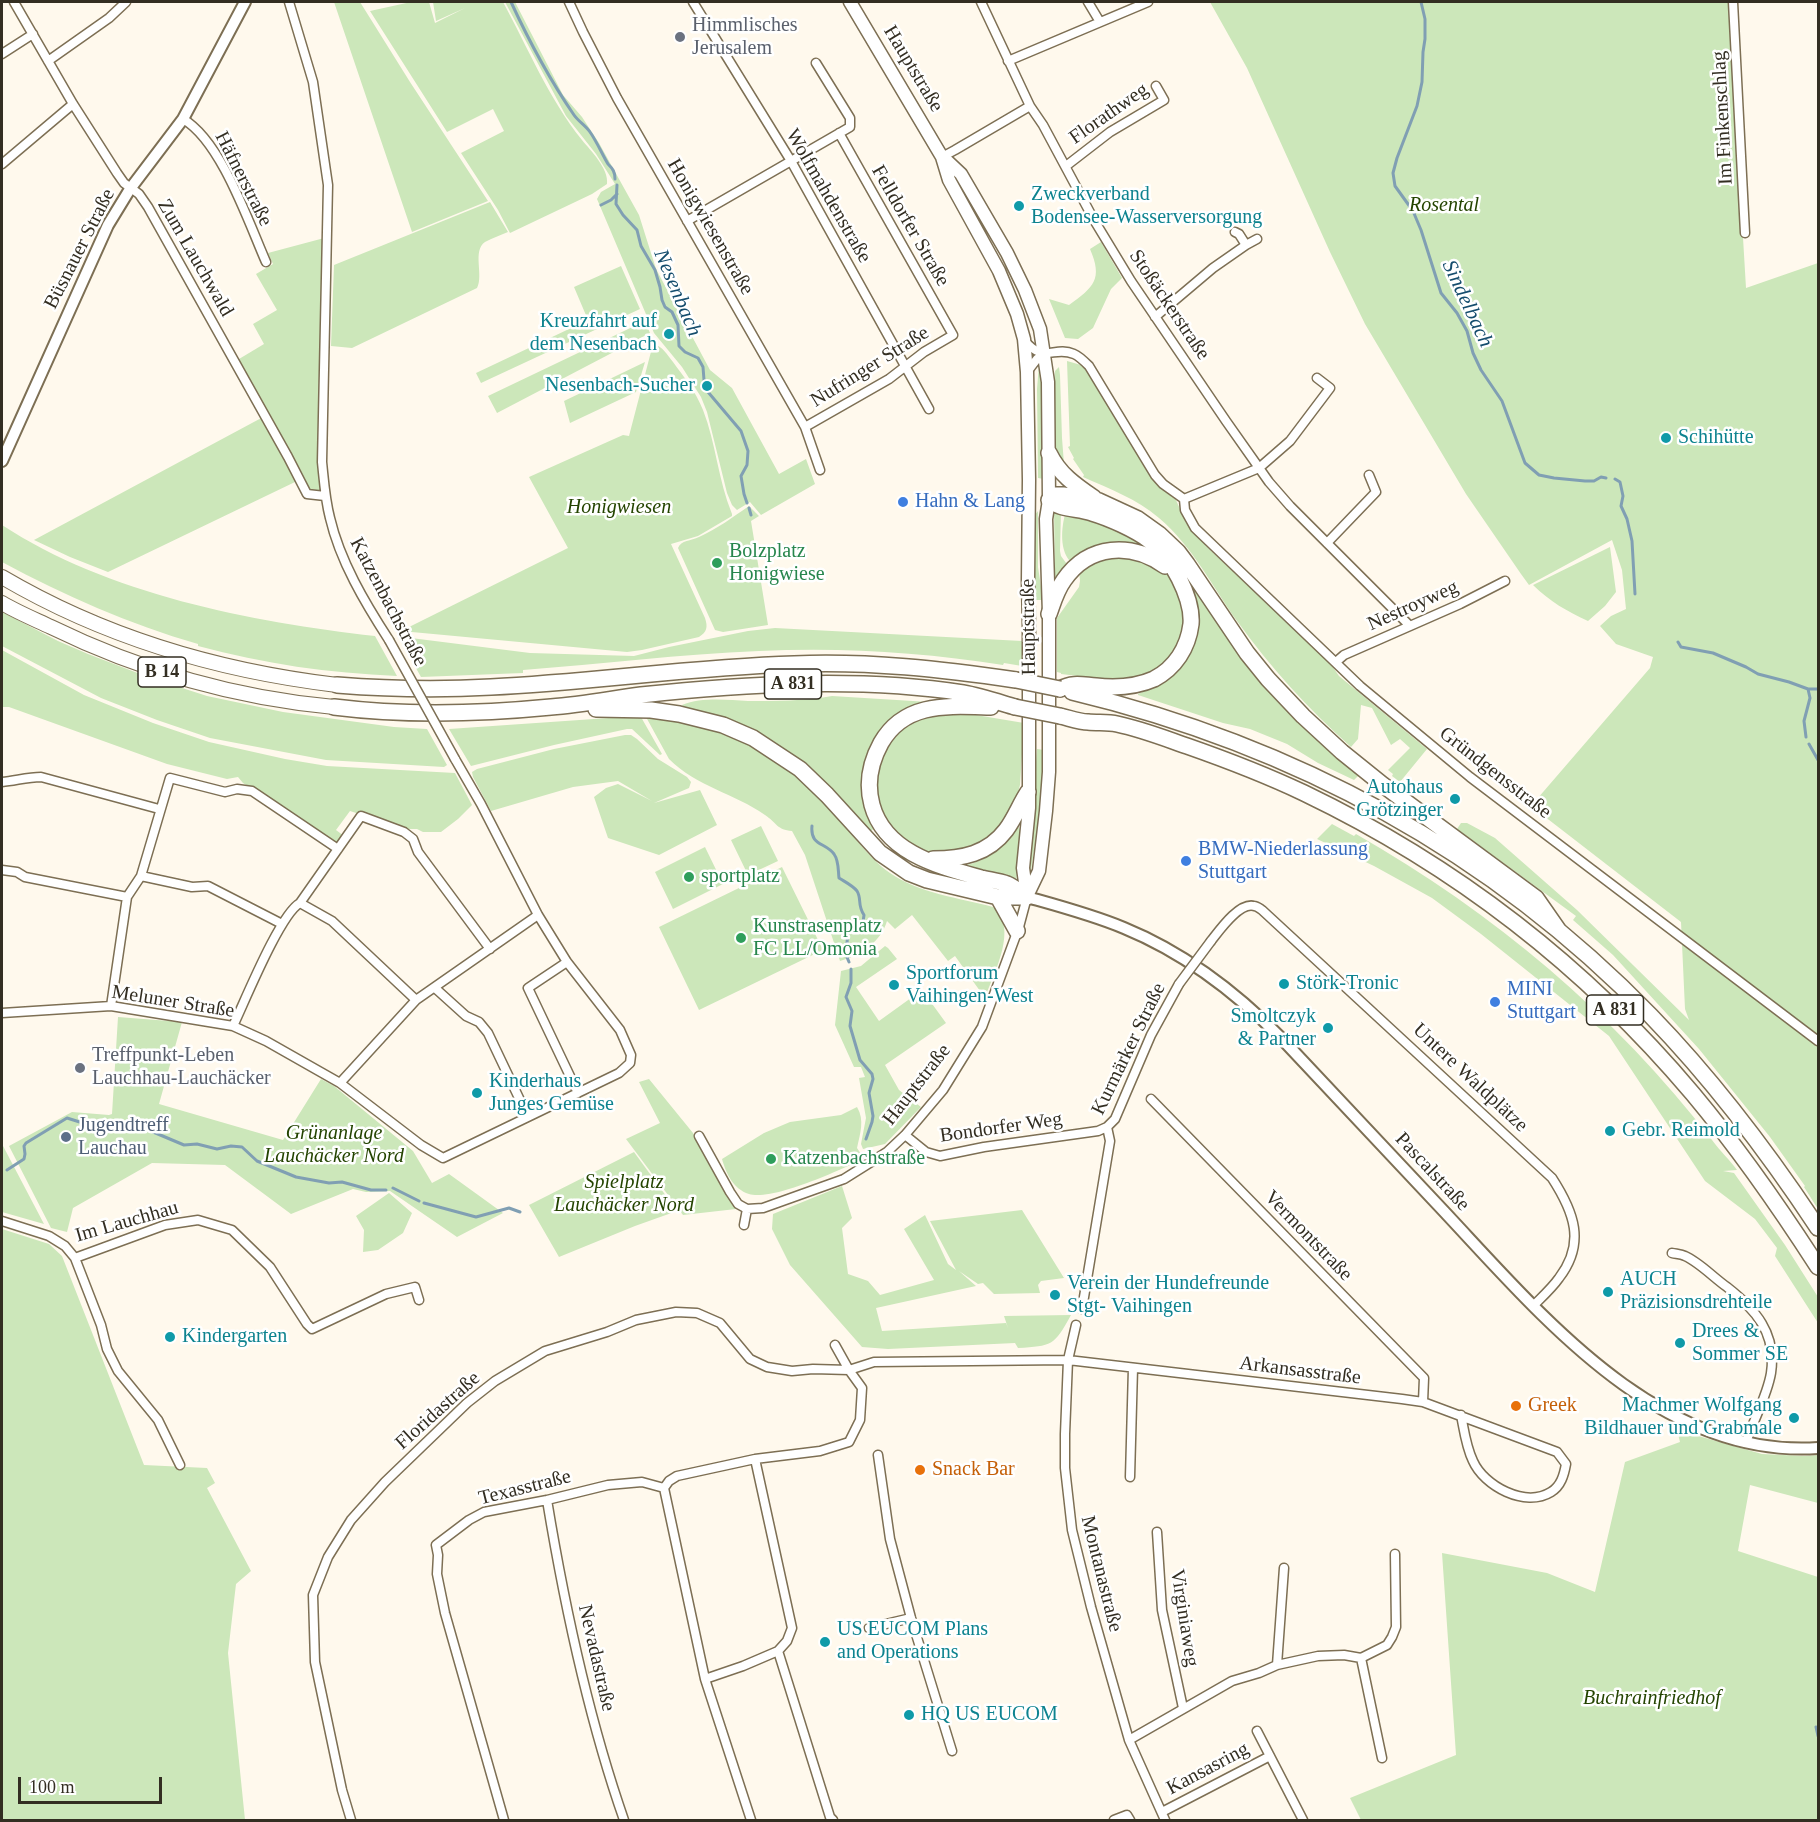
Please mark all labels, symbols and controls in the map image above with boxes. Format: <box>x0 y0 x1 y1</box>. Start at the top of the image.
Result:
place label: Himmlisches Jerusalem <box>692 14 798 61</box>
street label: Hauptstraße <box>878 21 948 117</box>
marker: Himmlisches Jerusalem <box>673 30 687 44</box>
street label: Im Finkenschlag <box>1708 51 1738 185</box>
street label: Florathweg <box>1065 78 1153 150</box>
street label: Wolfmahdenstraße <box>780 125 876 267</box>
street label: Häfnerstraße <box>209 128 277 230</box>
street label: Honigwiesenstraße <box>661 155 759 299</box>
street label: Felldorfer Straße <box>866 161 954 291</box>
place label: Zweckverband Bodensee-Wasserversorgung <box>1031 183 1262 230</box>
street label: Büsnauer Straße <box>39 185 121 313</box>
park label: Rosental <box>1409 194 1479 218</box>
street label: Zum Lauchwald <box>152 195 238 321</box>
marker: Zweckverband Bodensee-Wasserversorgung <box>1012 199 1026 213</box>
street label: Stoßäckerstraße <box>1123 245 1215 365</box>
water label: Nesenbach <box>647 246 707 340</box>
water label: Sindelbach <box>1436 256 1498 352</box>
place label: Kreuzfahrt auf dem Nesenbach <box>530 310 657 357</box>
street label: Nufringer Straße <box>806 321 934 413</box>
marker: Kreuzfahrt auf dem Nesenbach <box>662 327 676 341</box>
place label: Nesenbach-Sucher <box>545 374 695 398</box>
marker: Nesenbach-Sucher <box>700 379 714 393</box>
place label: Schihütte <box>1678 426 1754 450</box>
marker: Schihütte <box>1659 431 1673 445</box>
place label: Hahn & Lang <box>915 490 1025 514</box>
marker: Hahn & Lang <box>896 495 910 509</box>
park label: Honigwiesen <box>567 496 671 520</box>
street label: Katzenbachstraße <box>344 534 432 670</box>
place label: Bolzplatz Honigwiese <box>729 540 825 587</box>
marker: Bolzplatz Honigwiese <box>710 556 724 570</box>
street label: Nestroyweg <box>1364 575 1462 637</box>
street label: Hauptstraße <box>1016 578 1042 676</box>
road number: B 14 <box>138 657 186 687</box>
road number: A 831 <box>764 669 822 699</box>
street label: Gründgensstraße <box>1434 722 1556 824</box>
place label: Autohaus Grötzinger <box>1356 776 1443 823</box>
marker: Autohaus Grötzinger <box>1448 792 1462 806</box>
place label: BMW-Niederlassung Stuttgart <box>1198 838 1368 885</box>
marker: BMW-Niederlassung Stuttgart <box>1179 854 1193 868</box>
place label: sportplatz <box>701 865 780 889</box>
marker: sportplatz <box>682 870 696 884</box>
place label: Kunstrasenplatz FC LL/Omonia <box>753 915 882 962</box>
marker: Kunstrasenplatz FC LL/Omonia <box>734 931 748 945</box>
place label: Sportforum Vaihingen-West <box>906 962 1033 1009</box>
place label: Störk-Tronic <box>1296 972 1399 996</box>
marker: Störk-Tronic <box>1277 977 1291 991</box>
marker: Sportforum Vaihingen-West <box>887 978 901 992</box>
place label: MINI Stuttgart <box>1507 978 1576 1025</box>
street label: Kurmärker Straße <box>1087 979 1171 1119</box>
street label: Meluner Straße <box>110 980 236 1024</box>
marker: MINI Stuttgart <box>1488 995 1502 1009</box>
road number: A 831 <box>1586 995 1644 1025</box>
place label: Smoltczyk & Partner <box>1230 1005 1316 1052</box>
street label: Untere Waldplätze <box>1407 1018 1533 1138</box>
marker: Smoltczyk & Partner <box>1321 1021 1335 1035</box>
street label: Hauptstraße <box>878 1040 956 1130</box>
place label: Treffpunkt-Leben Lauchhau-Lauchäcker <box>92 1044 271 1091</box>
marker: Treffpunkt-Leben Lauchhau-Lauchäcker <box>73 1061 87 1075</box>
place label: Kinderhaus Junges Gemüse <box>489 1070 614 1117</box>
marker: Kinderhaus Junges Gemüse <box>470 1086 484 1100</box>
street label: Bondorfer Weg <box>938 1108 1064 1148</box>
place label: Jugendtreff Lauchau <box>78 1114 169 1161</box>
place label: Gebr. Reimold <box>1622 1119 1740 1143</box>
park label: Grünanlage Lauchäcker Nord <box>264 1122 404 1169</box>
marker: Gebr. Reimold <box>1603 1124 1617 1138</box>
street label: Pascalstraße <box>1390 1128 1474 1216</box>
marker: Jugendtreff Lauchau <box>59 1130 73 1144</box>
place label: Katzenbachstraße <box>783 1147 925 1171</box>
marker: Katzenbachstraße <box>764 1152 778 1166</box>
park label: Spielplatz Lauchäcker Nord <box>554 1171 694 1218</box>
street label: Vermontstraße <box>1259 1186 1357 1286</box>
street label: Im Lauchhau <box>73 1196 181 1248</box>
place label: AUCH Präzisionsdrehteile <box>1620 1268 1772 1315</box>
place label: Verein der Hundefreunde Stgt- Vaihingen <box>1067 1272 1269 1319</box>
marker: AUCH Präzisionsdrehteile <box>1601 1285 1615 1299</box>
marker: Verein der Hundefreunde Stgt- Vaihingen <box>1048 1288 1062 1302</box>
place label: Drees & Sommer SE <box>1692 1320 1788 1367</box>
place label: Kindergarten <box>182 1325 287 1349</box>
marker: Kindergarten <box>163 1330 177 1344</box>
marker: Drees & Sommer SE <box>1673 1336 1687 1350</box>
street label: Arkansasstraße <box>1238 1352 1362 1390</box>
street label: Floridastraße <box>391 1367 485 1455</box>
place label: Greek <box>1528 1394 1577 1418</box>
place label: Machmer Wolfgang Bildhauer und Grabmale <box>1584 1394 1782 1441</box>
marker: Greek <box>1509 1399 1523 1413</box>
marker: Machmer Wolfgang Bildhauer und Grabmale <box>1787 1411 1801 1425</box>
place label: Snack Bar <box>932 1458 1015 1482</box>
marker: Snack Bar <box>913 1463 927 1477</box>
street label: Texasstraße <box>476 1465 574 1511</box>
street label: Montanastraße <box>1075 1513 1127 1635</box>
street label: Virginiaweg <box>1164 1568 1204 1668</box>
street label: Nevadastraße <box>572 1602 620 1714</box>
place label: US EUCOM Plans and Operations <box>837 1618 988 1665</box>
marker: US EUCOM Plans and Operations <box>818 1635 832 1649</box>
park label: Buchrainfriedhof <box>1583 1687 1721 1711</box>
place label: HQ US EUCOM <box>921 1703 1058 1727</box>
marker: HQ US EUCOM <box>902 1708 916 1722</box>
street label: Kansasring <box>1163 1737 1253 1801</box>
scale bar <box>21 1765 165 1803</box>
text: 100 m <box>29 1777 75 1797</box>

